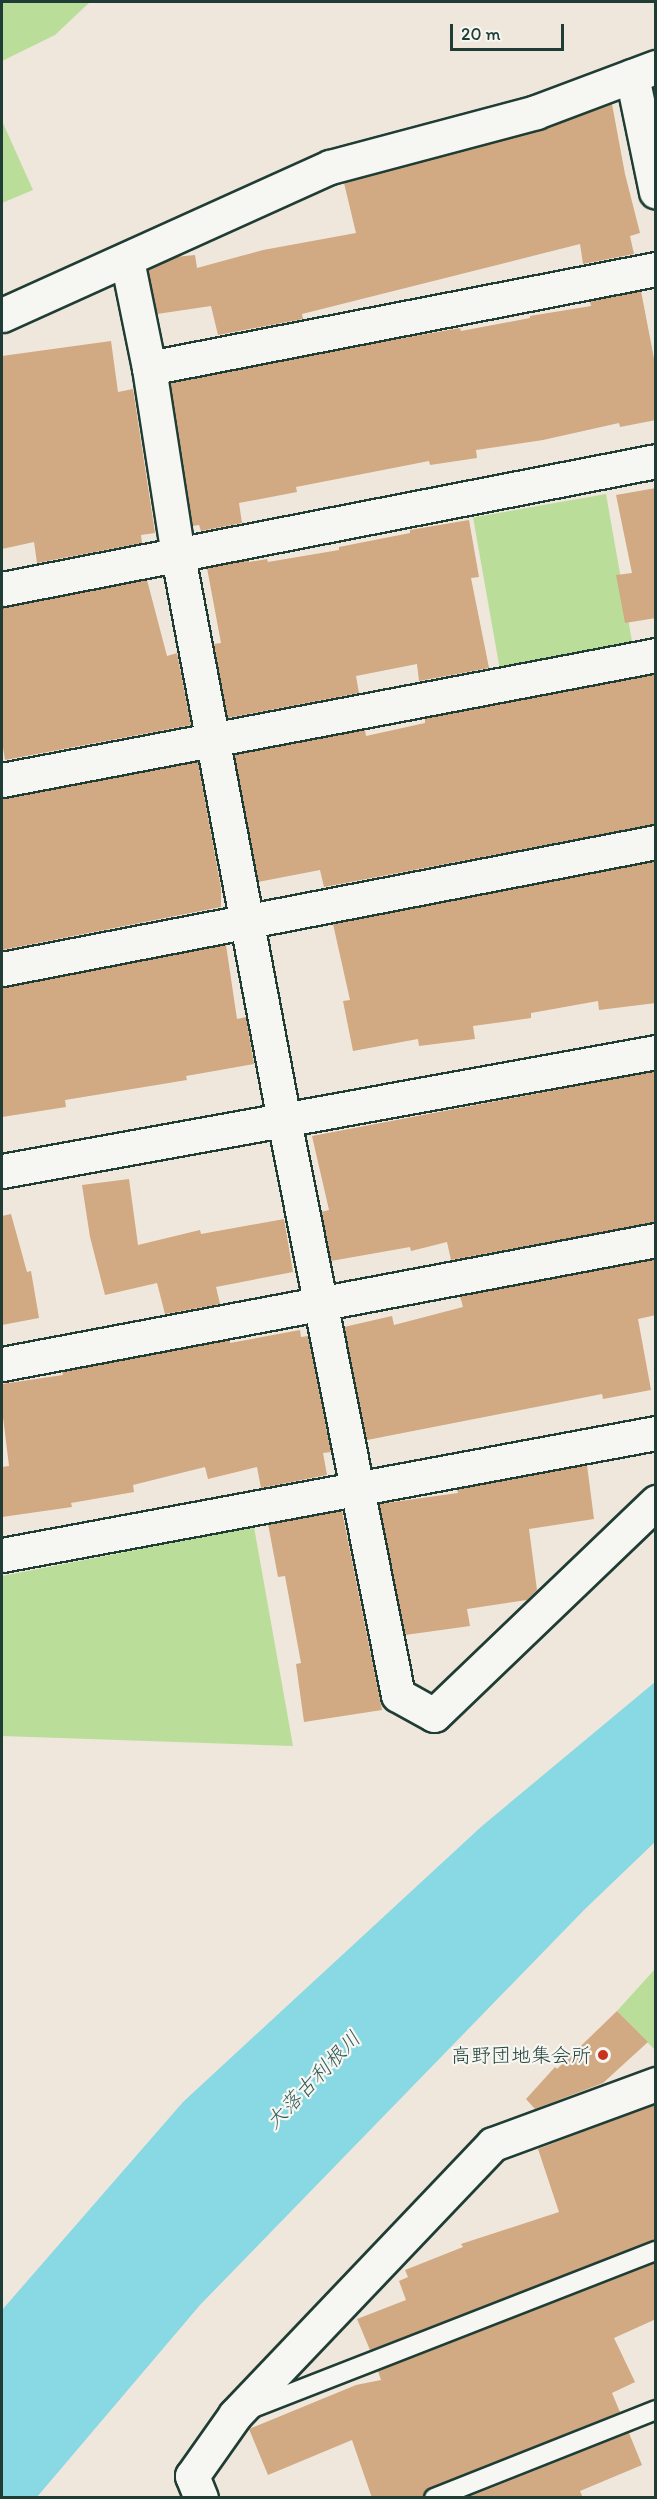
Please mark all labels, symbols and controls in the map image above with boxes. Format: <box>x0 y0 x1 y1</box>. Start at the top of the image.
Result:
scale bar <box>453 12 567 50</box>
text: 20 m <box>461 23 501 45</box>
water label: 大落古利根川 <box>260 2026 366 2134</box>
place label: 高野団地集会所 <box>451 2043 591 2067</box>
marker: 高野団地集会所 <box>596 2048 610 2062</box>

